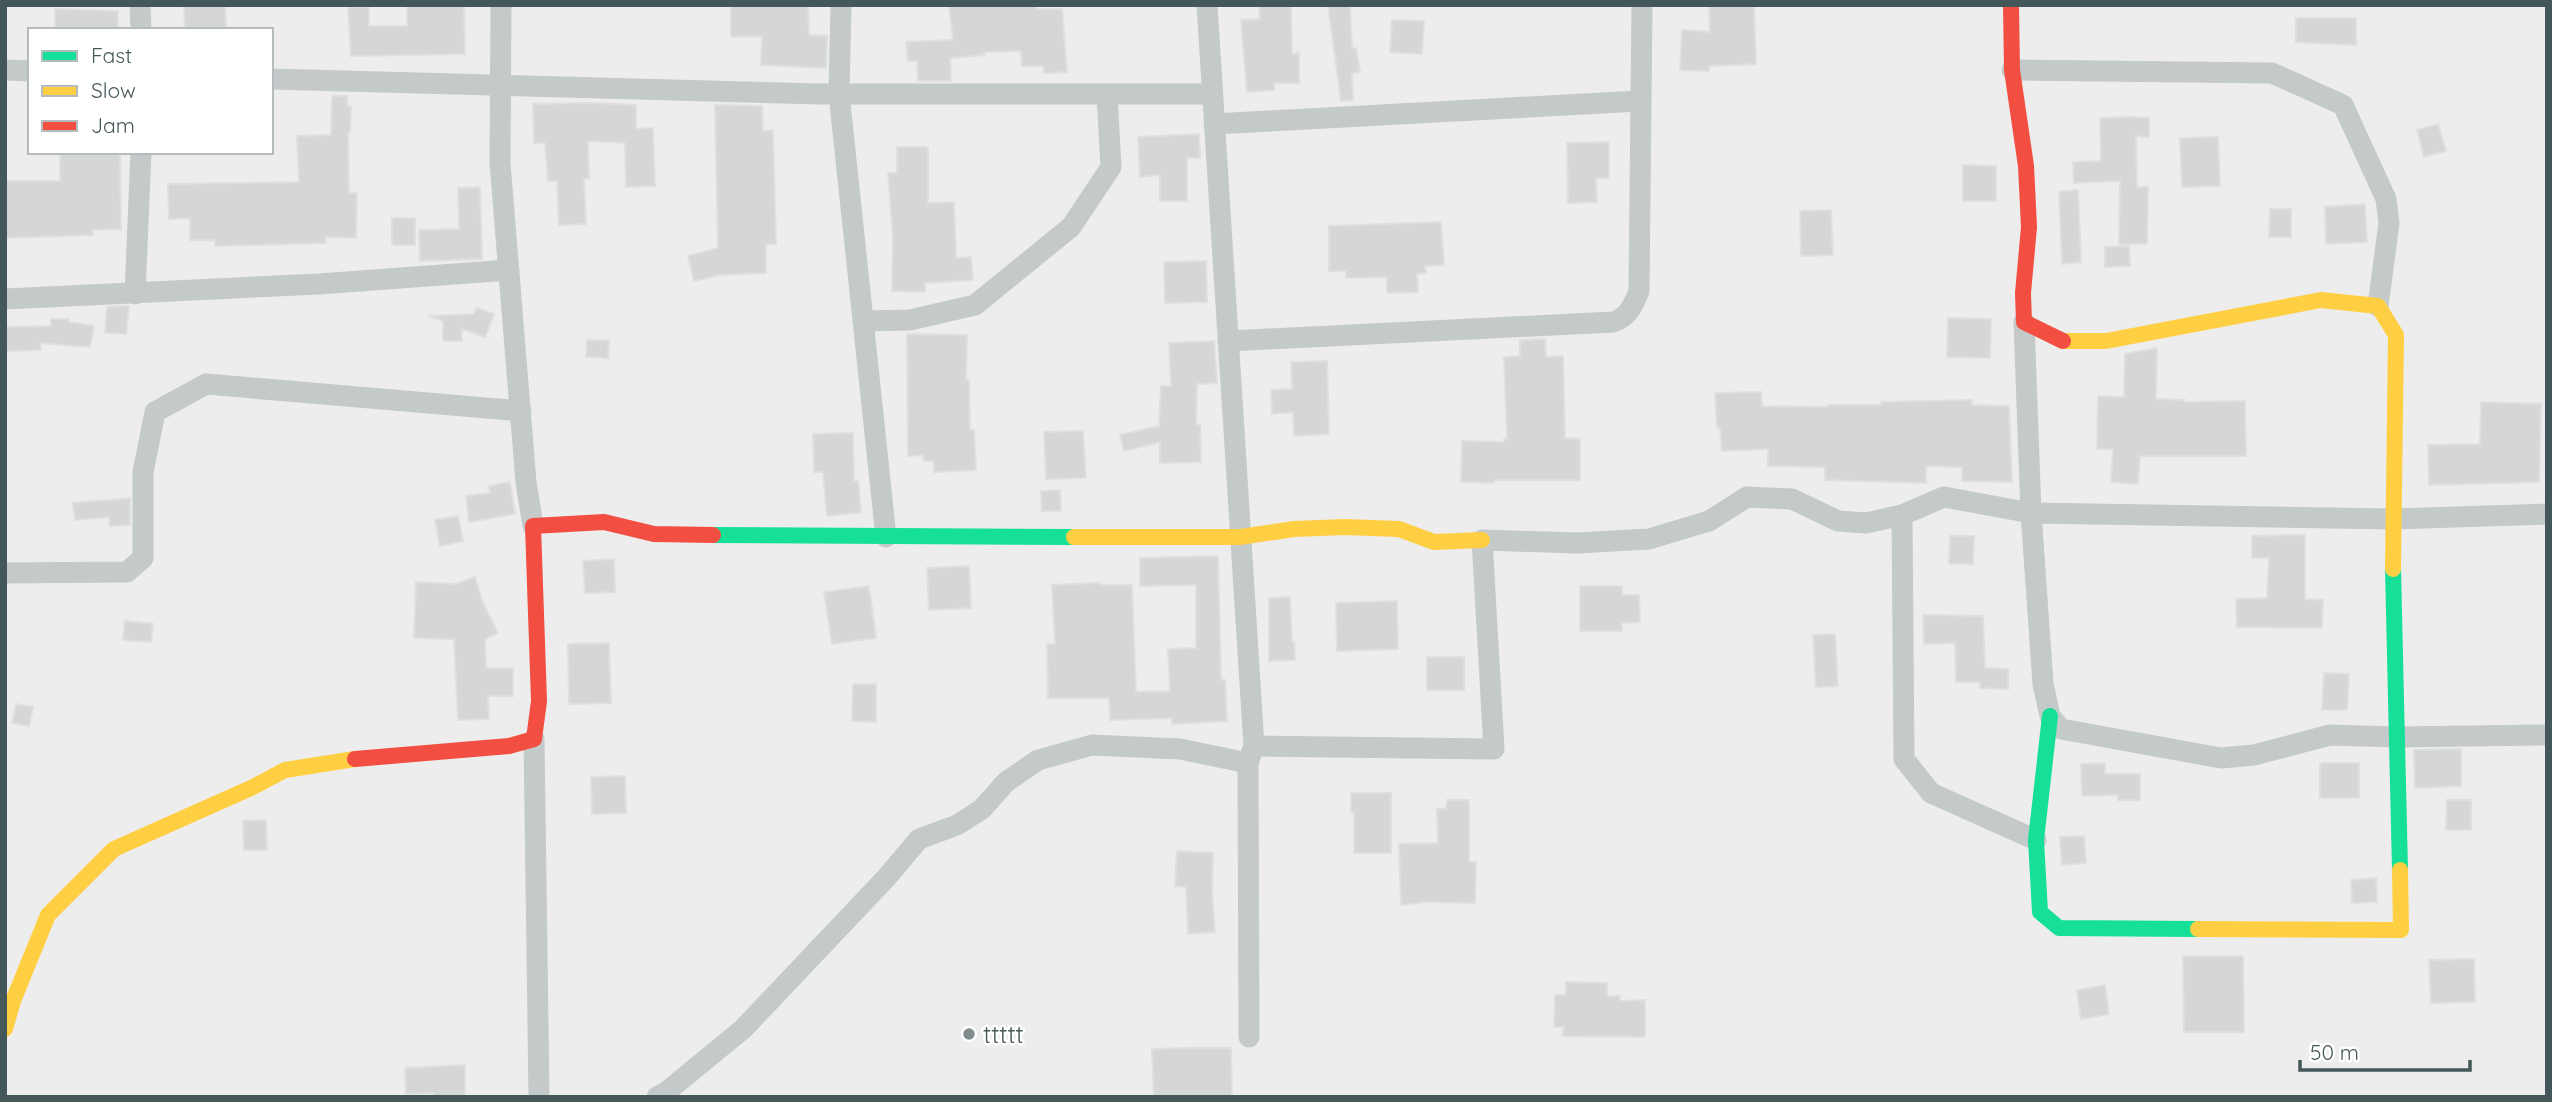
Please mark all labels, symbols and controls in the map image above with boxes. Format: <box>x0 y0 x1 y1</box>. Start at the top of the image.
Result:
legend <box>28 28 273 154</box>
text: Fast <box>91 42 132 68</box>
text: Slow <box>91 77 136 103</box>
text: Jam <box>91 112 135 138</box>
place label: ttttt <box>983 1019 1024 1049</box>
marker: ttttt <box>961 1026 977 1042</box>
scale bar <box>2300 1028 2470 1072</box>
text: 50 m <box>2310 1039 2359 1065</box>

